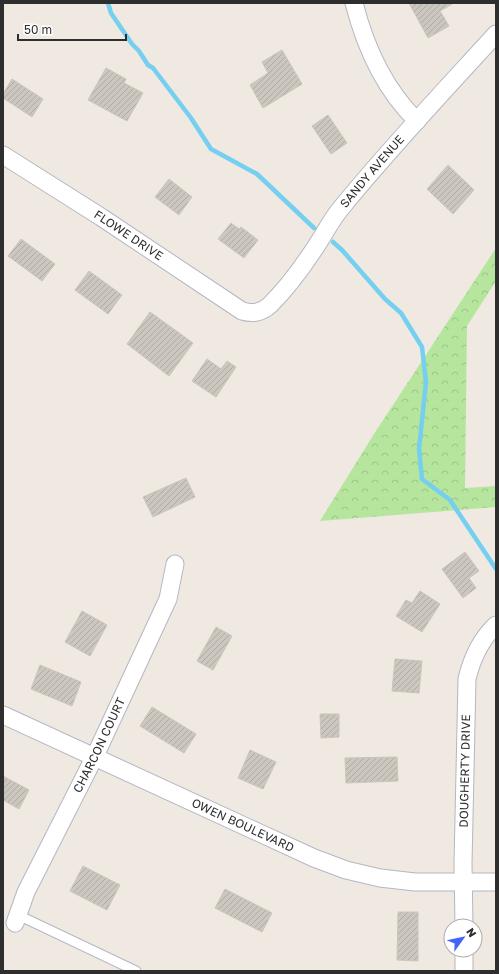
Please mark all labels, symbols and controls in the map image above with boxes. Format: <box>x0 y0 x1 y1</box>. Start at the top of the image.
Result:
scale bar <box>18 16 126 42</box>
text: 50 m <box>24 22 52 37</box>
street label: SANDY AVENUE <box>337 132 407 211</box>
street label: FLOWE DRIVE <box>91 207 166 263</box>
street label: CHARCON COURT <box>70 694 128 795</box>
street label: DOUGHERTY DRIVE <box>456 714 473 828</box>
street label: OWEN BOULEVARD <box>189 795 297 855</box>
north arrow <box>443 918 483 958</box>
text: N <box>464 925 480 939</box>

